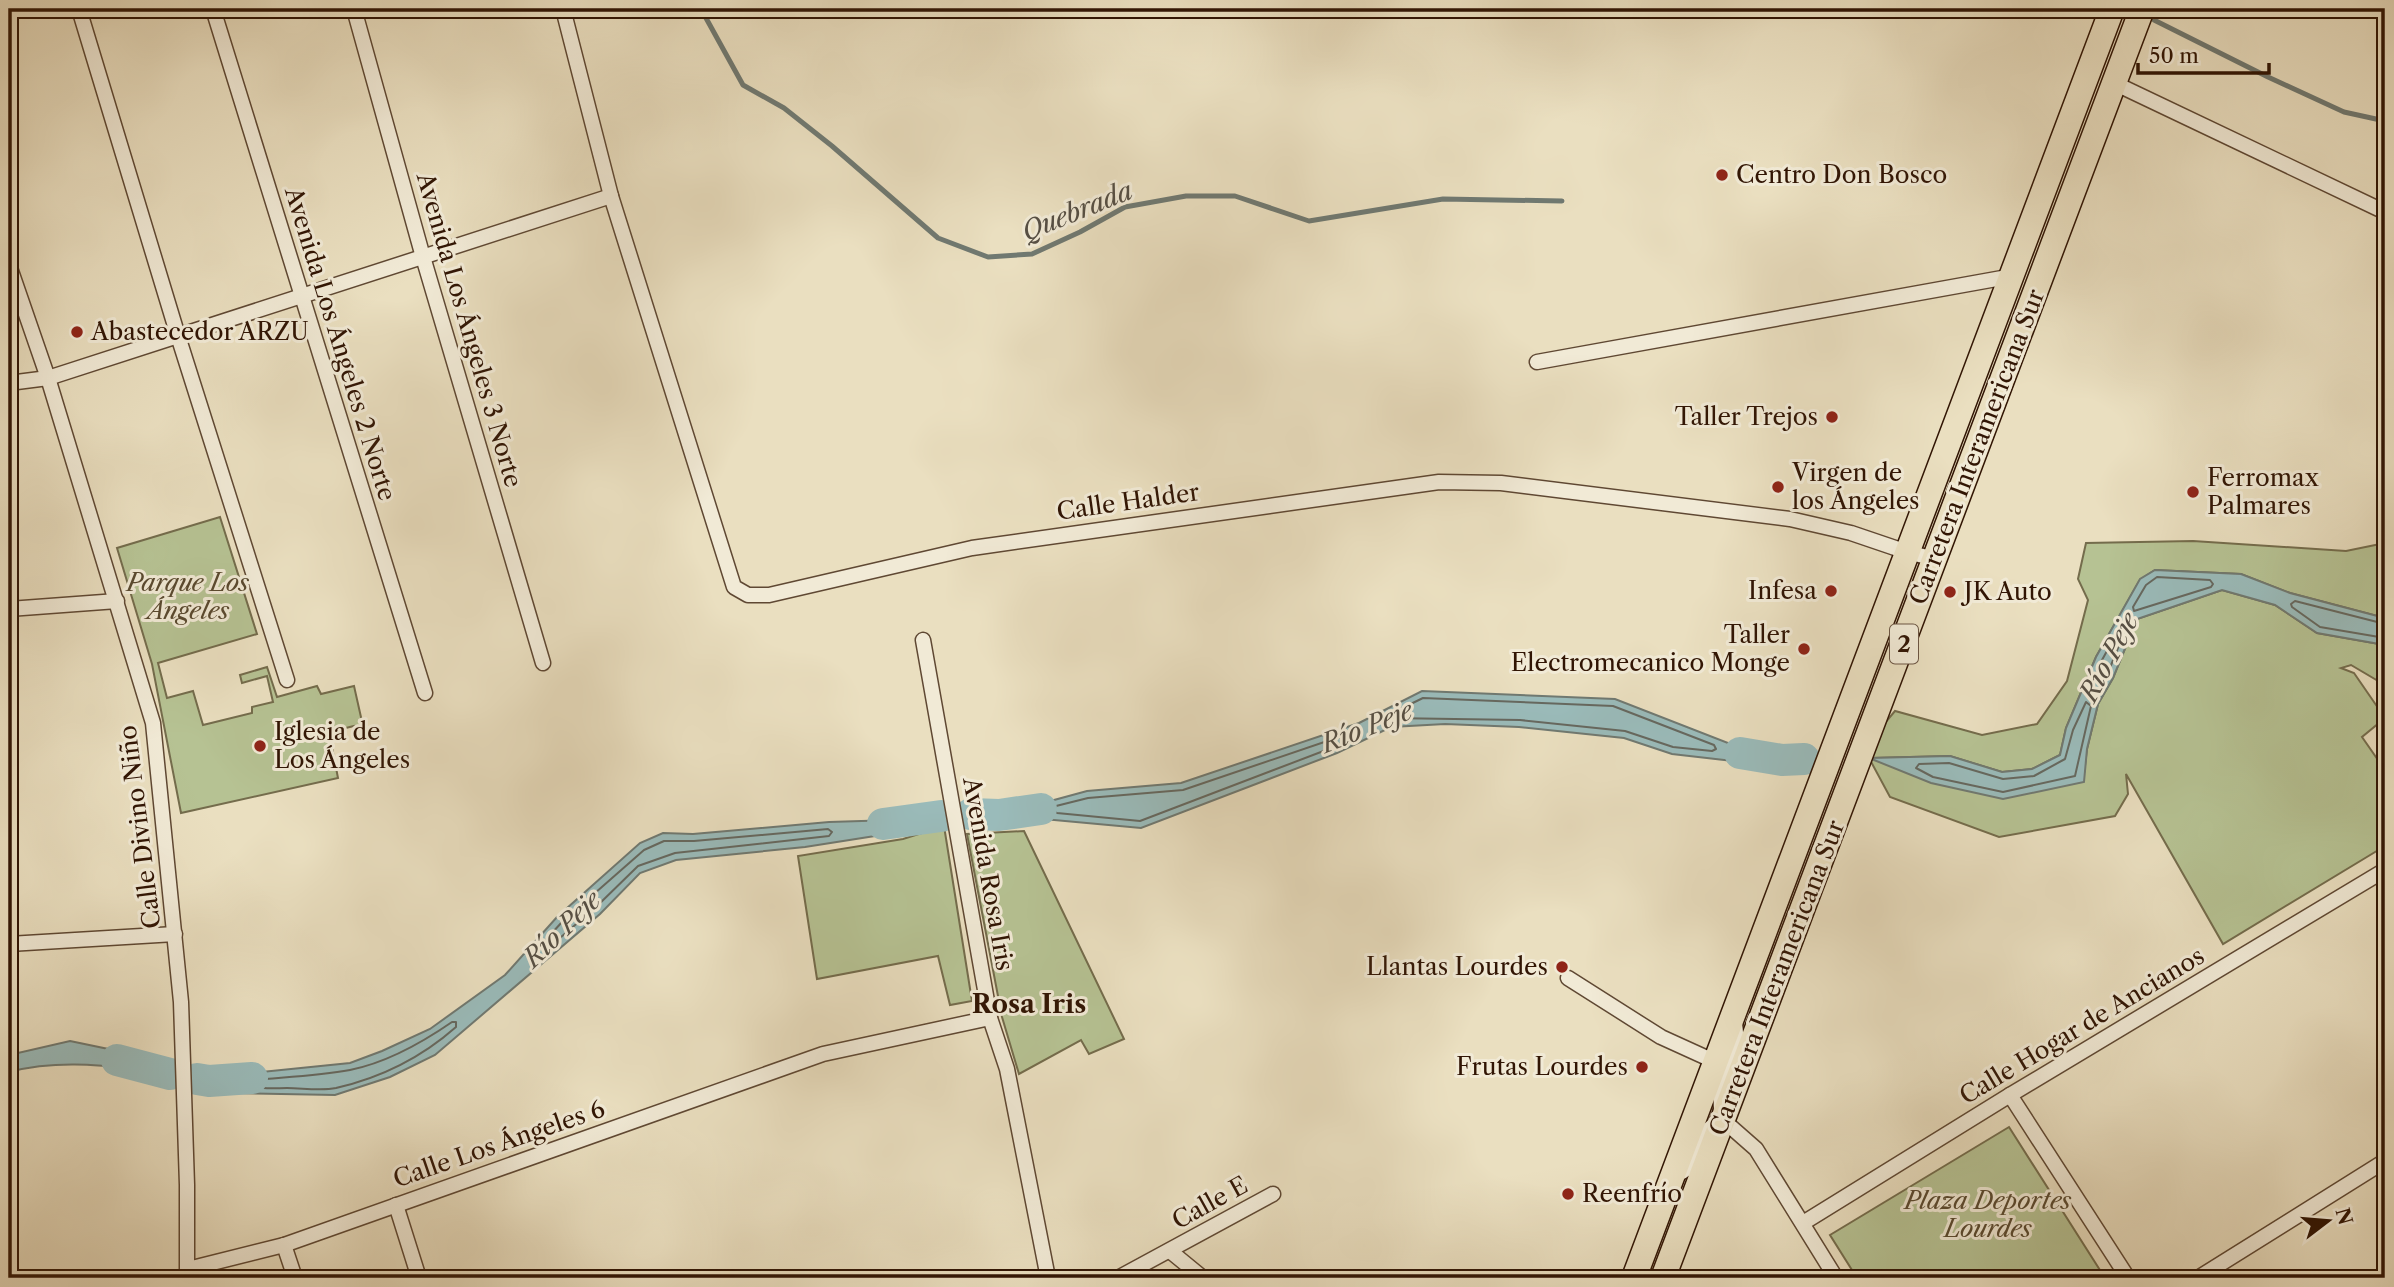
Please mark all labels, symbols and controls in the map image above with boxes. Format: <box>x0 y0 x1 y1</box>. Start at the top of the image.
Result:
scale bar <box>2138 32 2270 76</box>
text: 50 m <box>2149 43 2199 68</box>
place label: Centro Don Bosco <box>1736 160 1947 189</box>
marker: Centro Don Bosco <box>1714 167 1730 183</box>
street label: Avenida Los Ángeles 3 Norte <box>410 168 528 490</box>
water label: Quebrada <box>1017 174 1138 248</box>
street label: Avenida Los Ángeles 2 Norte <box>279 183 402 504</box>
street label: Carretera Interamericana Sur <box>1903 285 2050 609</box>
place label: Abastecedor ARZU <box>90 317 309 346</box>
marker: Abastecedor ARZU <box>69 324 85 340</box>
place label: Taller Trejos <box>1675 402 1818 431</box>
marker: Taller Trejos <box>1824 409 1840 425</box>
place label: Virgen de los Ángeles <box>1791 458 1920 515</box>
place label: Ferromax Palmares <box>2207 463 2319 520</box>
street label: Calle Halder <box>1055 477 1201 526</box>
marker: Virgen de los Ángeles <box>1770 479 1786 495</box>
marker: Ferromax Palmares <box>2185 484 2201 500</box>
park label: Parque Los Ángeles <box>125 568 250 625</box>
place label: Infesa <box>1748 576 1817 605</box>
place label: JK Auto <box>1960 577 2052 606</box>
marker: Infesa <box>1823 583 1839 599</box>
marker: JK Auto <box>1942 584 1958 600</box>
water label: Río Peje <box>2071 606 2146 709</box>
place label: Taller Electromecanico Monge <box>1511 620 1790 677</box>
road number: 2 <box>1890 624 1918 664</box>
marker: Taller Electromecanico Monge <box>1796 641 1812 657</box>
water label: Río Peje <box>1315 694 1419 761</box>
place label: Iglesia de Los Ángeles <box>274 717 410 774</box>
street label: Calle Divino Niño <box>113 724 166 930</box>
marker: Iglesia de Los Ángeles <box>252 738 268 754</box>
street label: Avenida Rosa Iris <box>957 774 1020 973</box>
street label: Carretera Interamericana Sur <box>1703 816 1850 1140</box>
water label: Río Peje <box>515 883 609 975</box>
street label: Calle Hogar de Ancianos <box>1954 941 2209 1110</box>
place label: Llantas Lourdes <box>1366 952 1548 981</box>
marker: Llantas Lourdes <box>1554 959 1570 975</box>
district label: Rosa Iris <box>972 988 1086 1020</box>
place label: Frutas Lourdes <box>1456 1052 1628 1081</box>
marker: Frutas Lourdes <box>1634 1059 1650 1075</box>
street label: Calle Los Ángeles 6 <box>389 1094 608 1193</box>
street label: Calle E <box>1167 1170 1253 1235</box>
place label: Reenfrío <box>1582 1179 1682 1208</box>
marker: Reenfrío <box>1560 1186 1576 1202</box>
park label: Plaza Deportes Lourdes <box>1903 1186 2072 1243</box>
north arrow <box>2292 1186 2362 1256</box>
text: N <box>2331 1205 2357 1228</box>

